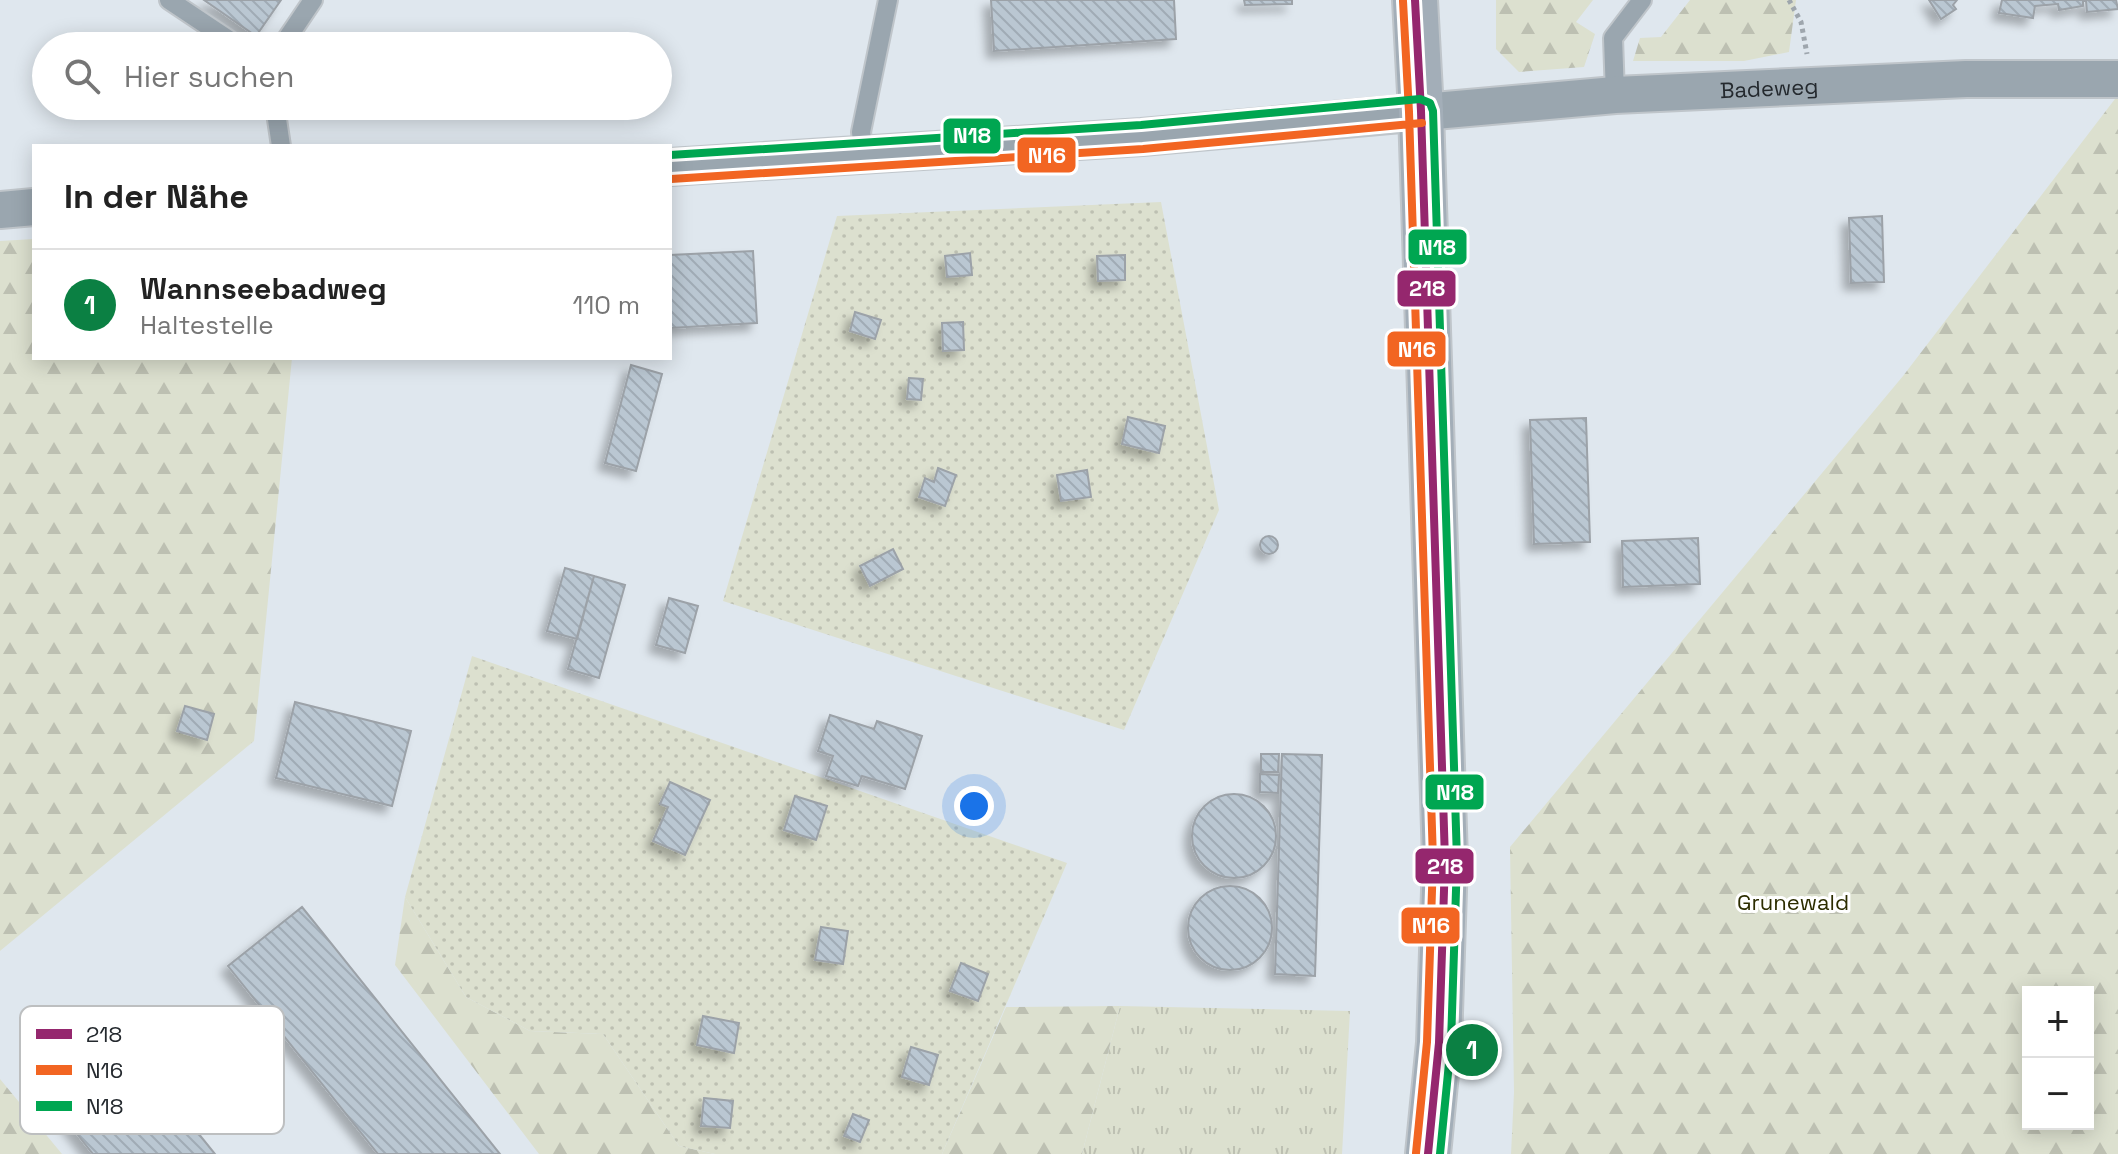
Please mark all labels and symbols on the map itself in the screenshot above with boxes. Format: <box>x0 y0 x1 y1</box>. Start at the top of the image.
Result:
street label: Badeweg <box>1719 72 1819 104</box>
line badge: N18 <box>942 117 1002 155</box>
text: N18 <box>953 121 991 149</box>
line badge: N16 <box>1016 136 1077 174</box>
text: N16 <box>1028 141 1066 169</box>
line badge: N18 <box>1407 228 1468 266</box>
text: N18 <box>1418 233 1456 261</box>
line badge: 218 <box>1396 269 1457 308</box>
text: 218 <box>1409 274 1445 302</box>
line badge: N16 <box>1386 330 1447 368</box>
text: N16 <box>1398 335 1436 363</box>
line badge: N18 <box>1424 773 1485 811</box>
text: N18 <box>1436 778 1474 806</box>
your location <box>954 786 994 826</box>
line badge: 218 <box>1414 847 1475 885</box>
text: 218 <box>1427 852 1463 880</box>
park label: Grunewald <box>1737 888 1849 916</box>
line badge: N16 <box>1400 906 1461 945</box>
text: N16 <box>1412 911 1450 939</box>
legend <box>20 1006 284 1134</box>
text: 218 <box>86 1020 122 1048</box>
pin: 1 <box>1446 1020 1498 1080</box>
text: N16 <box>86 1056 123 1084</box>
text: N18 <box>86 1092 124 1120</box>

